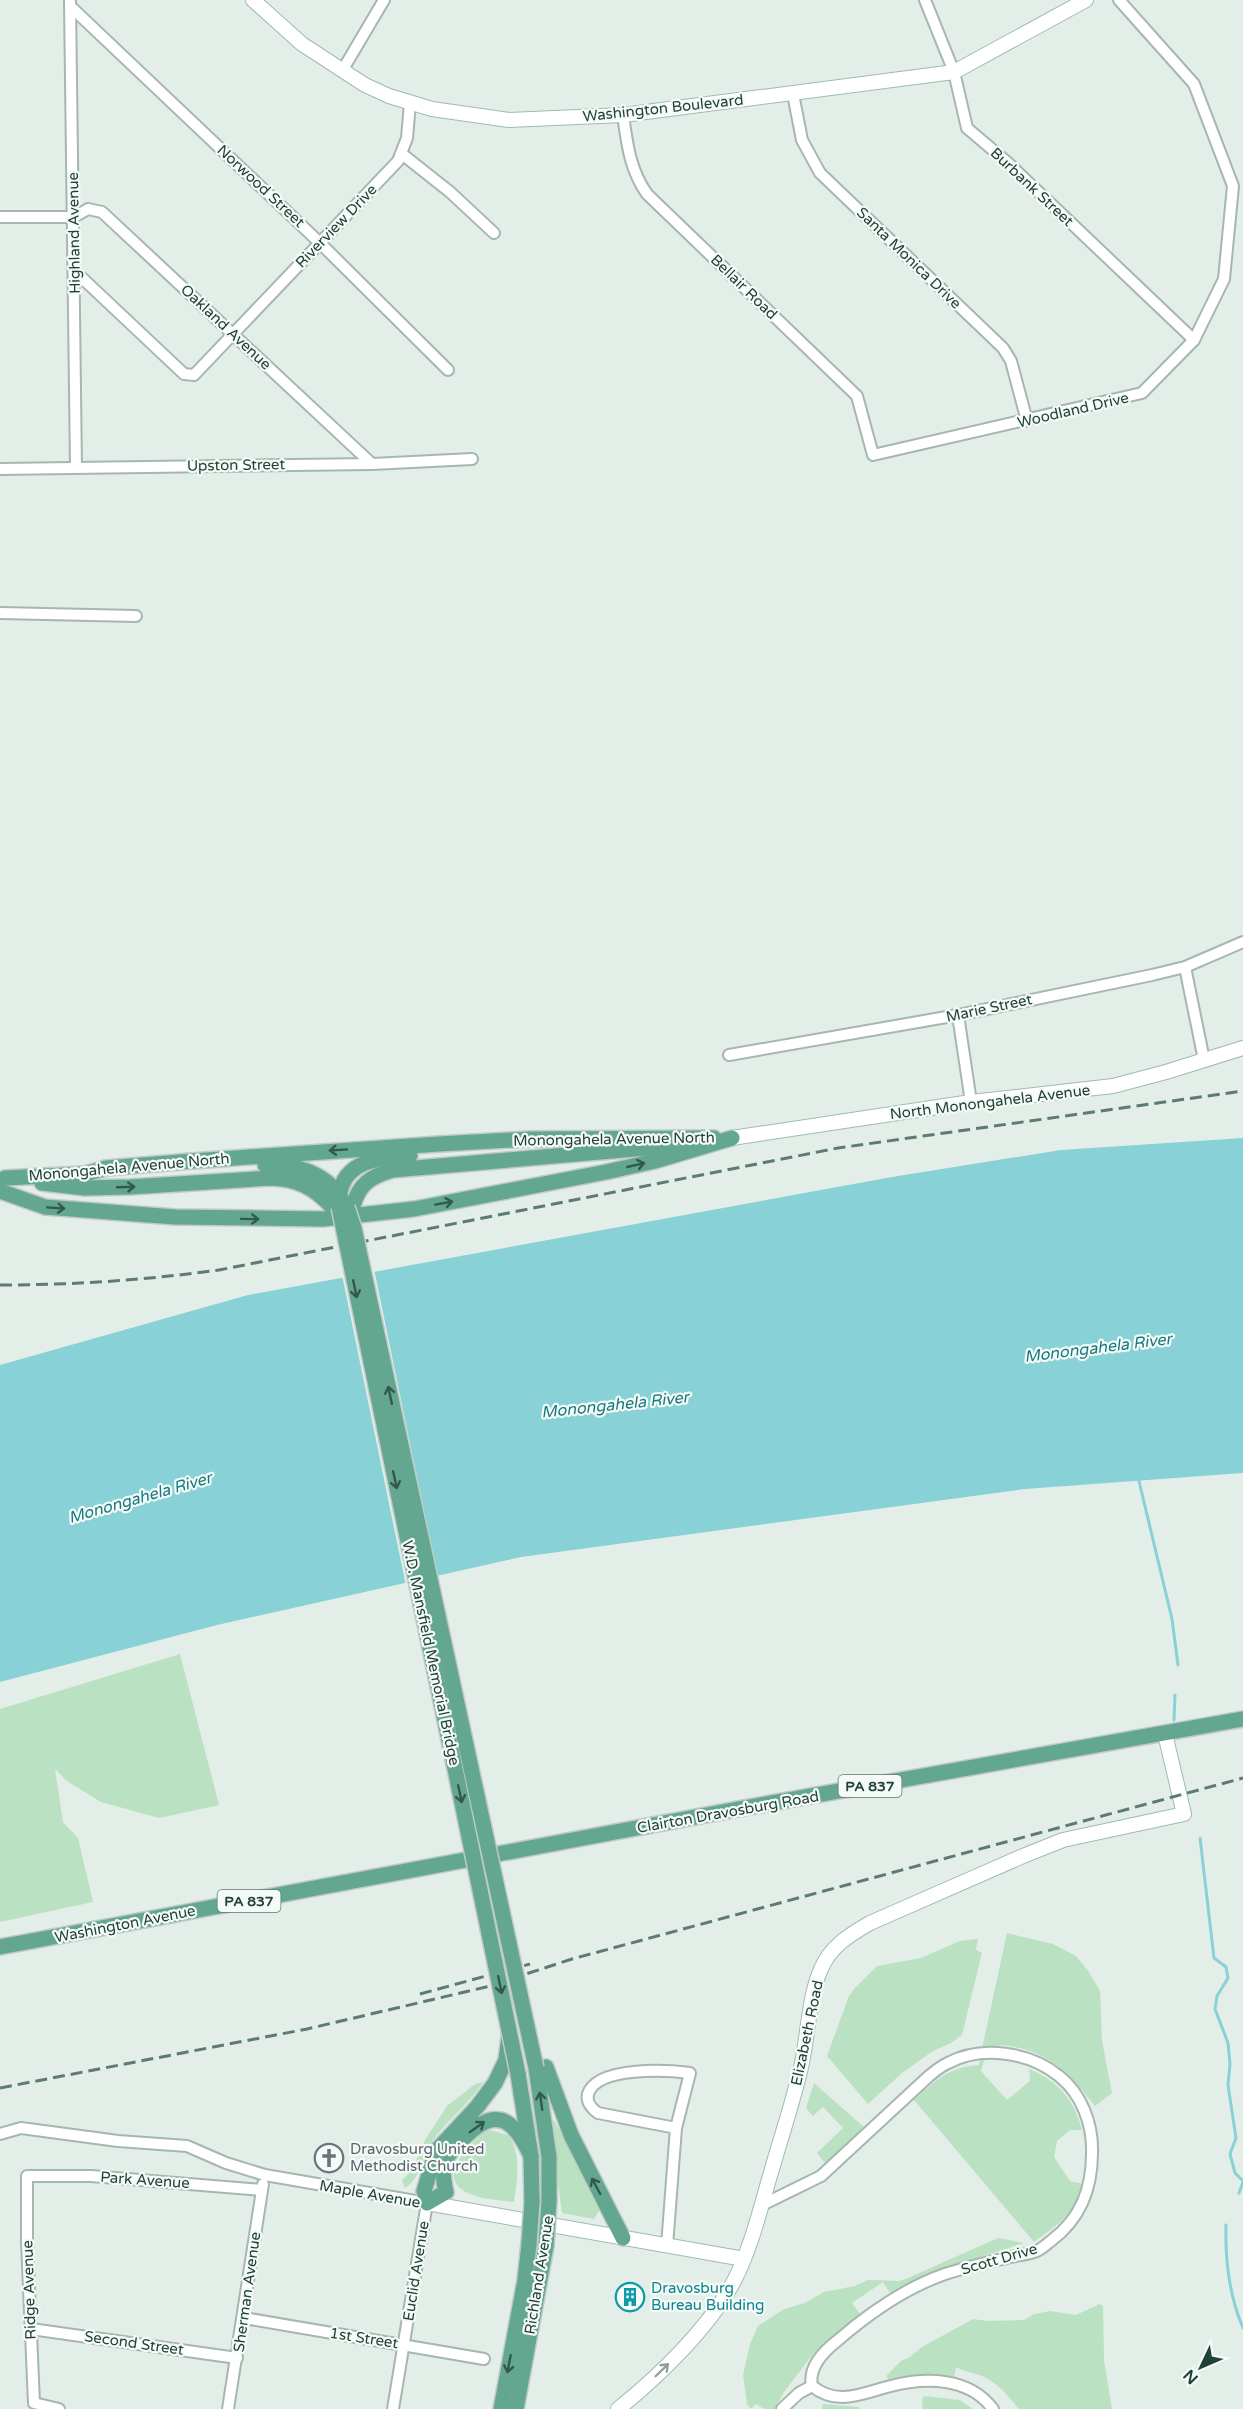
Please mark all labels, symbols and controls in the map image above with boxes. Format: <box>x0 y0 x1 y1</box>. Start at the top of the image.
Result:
street label: Washington Boulevard <box>582 91 744 125</box>
street label: Norwood Street <box>214 141 309 231</box>
street label: Burbank Street <box>987 144 1078 230</box>
street label: Highland Avenue <box>64 172 84 294</box>
street label: Riverview Drive <box>292 180 380 272</box>
street label: Santa Monica Drive <box>853 204 965 312</box>
street label: Bellair Road <box>707 251 781 323</box>
street label: Oakland Avenue <box>177 281 275 373</box>
street label: Woodland Drive <box>1016 388 1130 432</box>
street label: Upston Street <box>187 455 286 475</box>
street label: Marie Street <box>944 990 1034 1026</box>
street label: North Monongahela Avenue <box>889 1081 1091 1123</box>
street label: Monongahela Avenue North <box>513 1128 715 1150</box>
one-way arrow <box>329 1145 349 1156</box>
street label: Monongahela Avenue North <box>28 1149 230 1185</box>
one-way arrow <box>626 1159 645 1171</box>
one-way arrow <box>116 1182 136 1193</box>
one-way arrow <box>434 1198 454 1209</box>
one-way arrow <box>45 1203 65 1214</box>
one-way arrow <box>240 1213 260 1225</box>
one-way arrow <box>349 1279 361 1298</box>
water label: Monongahela River <box>1023 1329 1175 1367</box>
one-way arrow <box>384 1386 395 1406</box>
water label: Monongahela River <box>540 1387 692 1423</box>
water label: Monongahela River <box>66 1467 216 1528</box>
one-way arrow <box>389 1470 401 1489</box>
street label: W.D. Mansfield Memorial Bridge <box>398 1539 464 1767</box>
road number: PA 837 <box>838 1775 902 1797</box>
one-way arrow <box>455 1784 467 1803</box>
street label: Clairton Dravosburg Road <box>636 1787 820 1837</box>
road number: PA 837 <box>218 1890 280 1912</box>
street label: Washington Avenue <box>53 1902 197 1946</box>
one-way arrow <box>495 1975 507 1994</box>
street label: Elizabeth Road <box>787 1979 827 2087</box>
one-way arrow <box>535 2092 546 2111</box>
one-way arrow <box>469 2121 485 2134</box>
place label: Dravosburg United Methodist Church <box>350 2140 484 2175</box>
church icon: Dravosburg United Methodist Church <box>313 2142 345 2174</box>
street label: Park Avenue <box>100 2168 190 2192</box>
street label: Maple Avenue <box>318 2176 422 2212</box>
one-way arrow <box>590 2178 601 2196</box>
street label: Richland Avenue <box>521 2214 557 2336</box>
street label: Euclid Avenue <box>399 2220 433 2322</box>
street label: Sherman Avenue <box>230 2231 264 2353</box>
street label: Ridge Avenue <box>18 2240 40 2340</box>
street label: Scott Drive <box>959 2240 1039 2278</box>
place label: Dravosburg Bureau Building <box>651 2279 765 2314</box>
building icon: Dravosburg Bureau Building <box>614 2281 646 2313</box>
street label: 1st Street <box>328 2324 400 2352</box>
street label: Second Street <box>83 2327 185 2359</box>
north arrow <box>1171 2337 1231 2397</box>
one-way arrow <box>503 2354 514 2373</box>
one-way arrow <box>654 2363 669 2378</box>
text: N <box>1179 2365 1203 2388</box>

